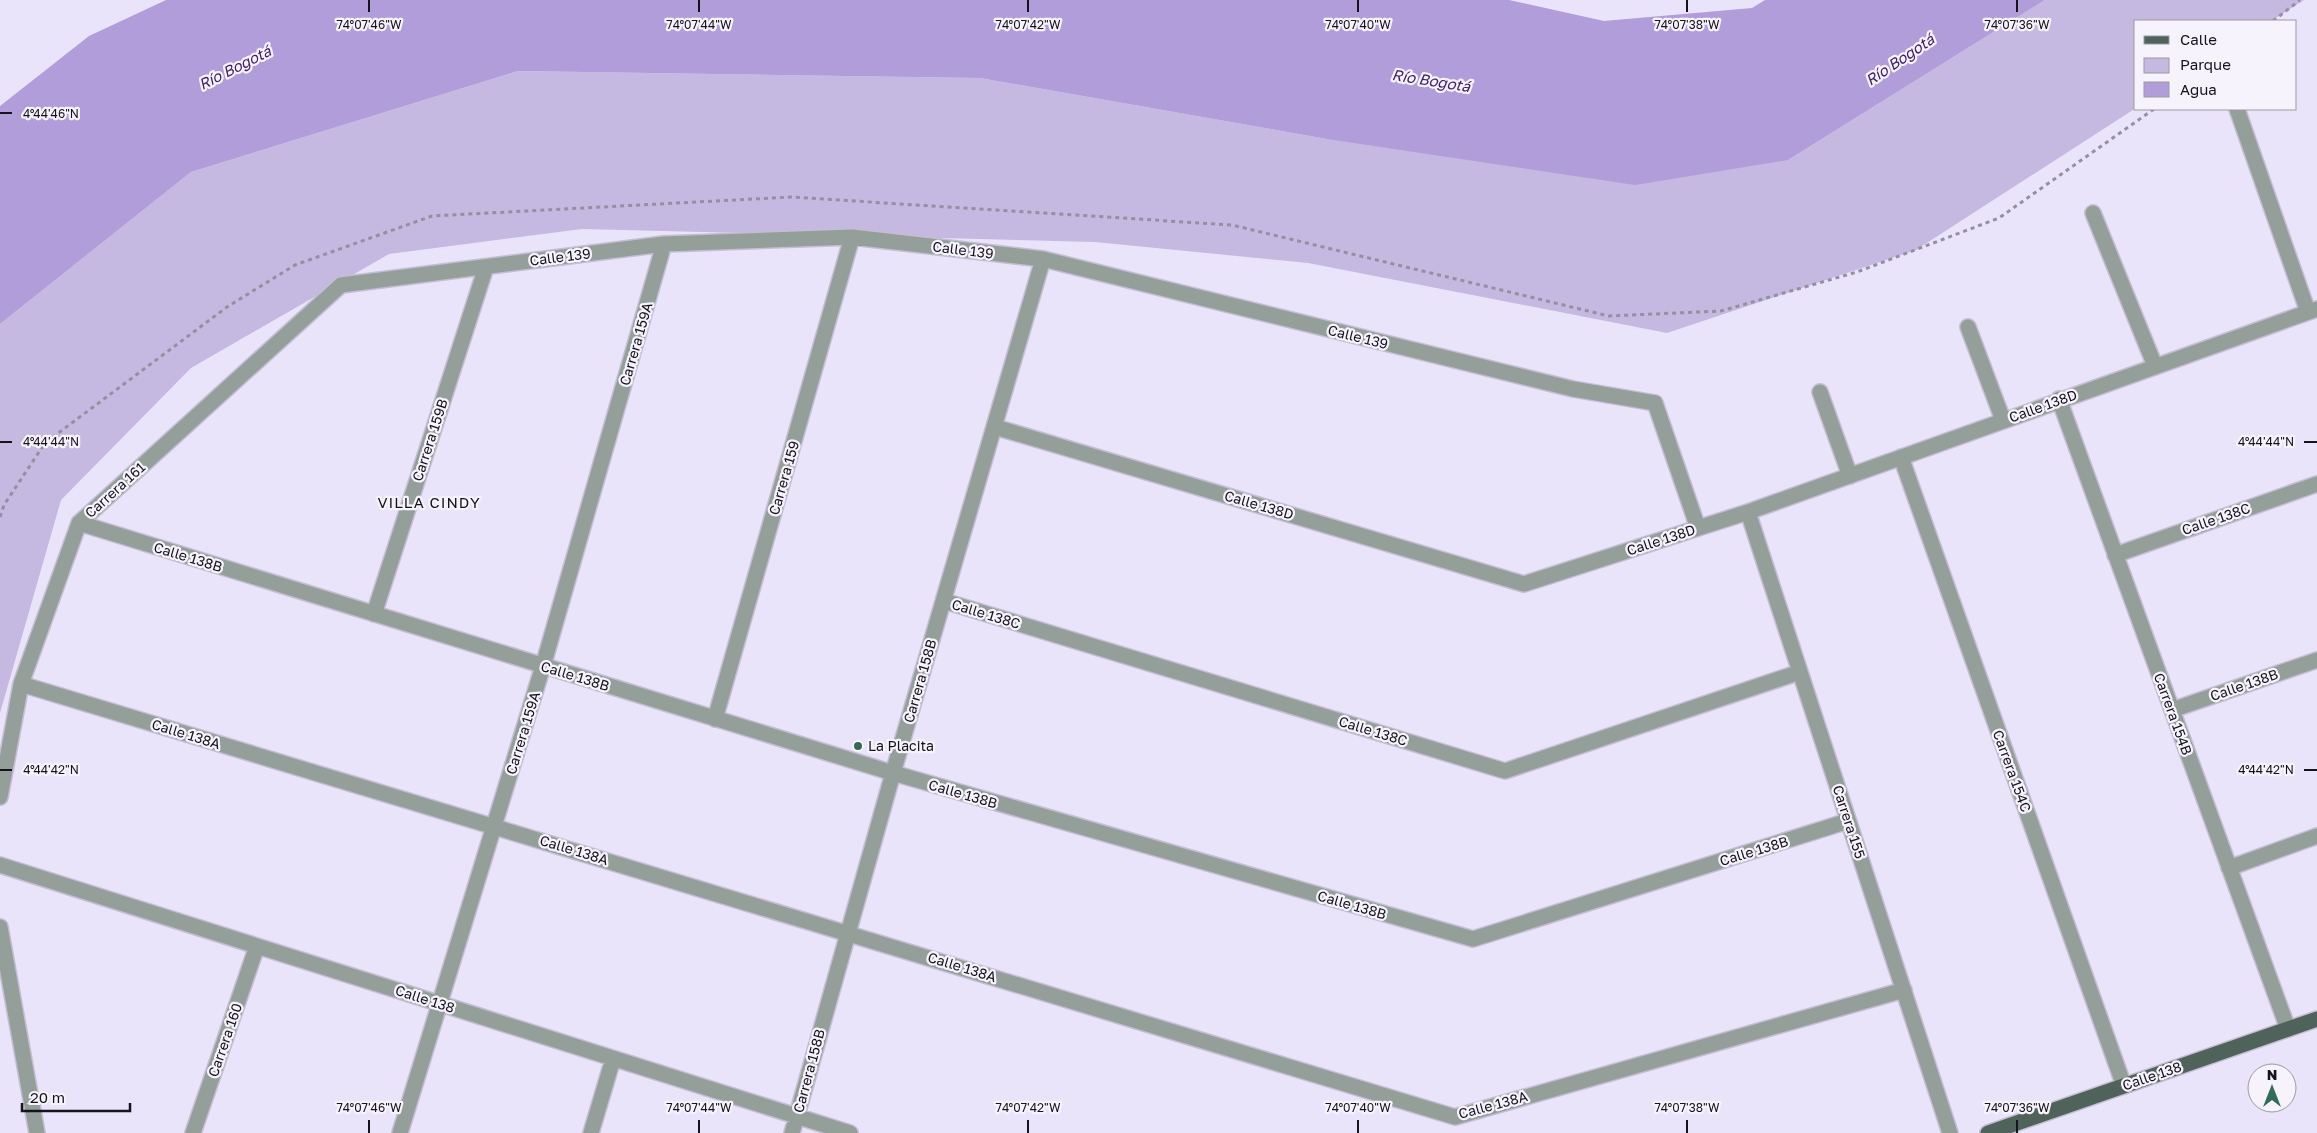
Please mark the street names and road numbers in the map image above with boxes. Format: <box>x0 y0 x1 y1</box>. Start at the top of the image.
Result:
street label: Calle 139 <box>932 237 995 262</box>
street label: Calle 139 <box>528 244 591 269</box>
street label: Carrera 159A <box>616 300 656 387</box>
street label: Calle 139 <box>1326 321 1390 352</box>
street label: Calle 138D <box>2006 385 2079 426</box>
street label: Carrera 159B <box>408 396 451 483</box>
street label: Carrera 159 <box>765 439 802 517</box>
street label: Carrera 161 <box>81 458 148 521</box>
street label: Calle 138D <box>1223 487 1296 523</box>
street label: Calle 138C <box>2180 499 2252 538</box>
street label: Calle 138D <box>1624 520 1697 559</box>
street label: Calle 138B <box>152 538 224 575</box>
street label: Calle 138C <box>950 595 1023 632</box>
street label: Carrera 158B <box>900 637 940 724</box>
street label: Calle 138B <box>539 657 611 694</box>
street label: Calle 138B <box>2208 665 2280 704</box>
street label: Carrera 154B <box>2151 671 2196 757</box>
street label: Carrera 159A <box>502 689 543 776</box>
street label: Calle 138C <box>1337 712 1410 749</box>
street label: Calle 138A <box>150 715 223 752</box>
street label: Carrera 154C <box>1990 728 2035 814</box>
street label: Calle 138B <box>927 776 1000 811</box>
street label: Carrera 155 <box>1830 783 1869 861</box>
street label: Calle 138A <box>538 831 611 868</box>
street label: Calle 138B <box>1718 832 1790 869</box>
street label: Calle 138B <box>1316 887 1389 922</box>
street label: Calle 138A <box>926 948 999 985</box>
street label: Calle 138 <box>393 981 457 1016</box>
street label: Carrera 160 <box>204 1001 245 1079</box>
street label: Carrera 158B <box>789 1027 828 1115</box>
street label: Calle 138 <box>2120 1057 2184 1094</box>
street label: Calle 138A <box>1456 1087 1530 1122</box>

